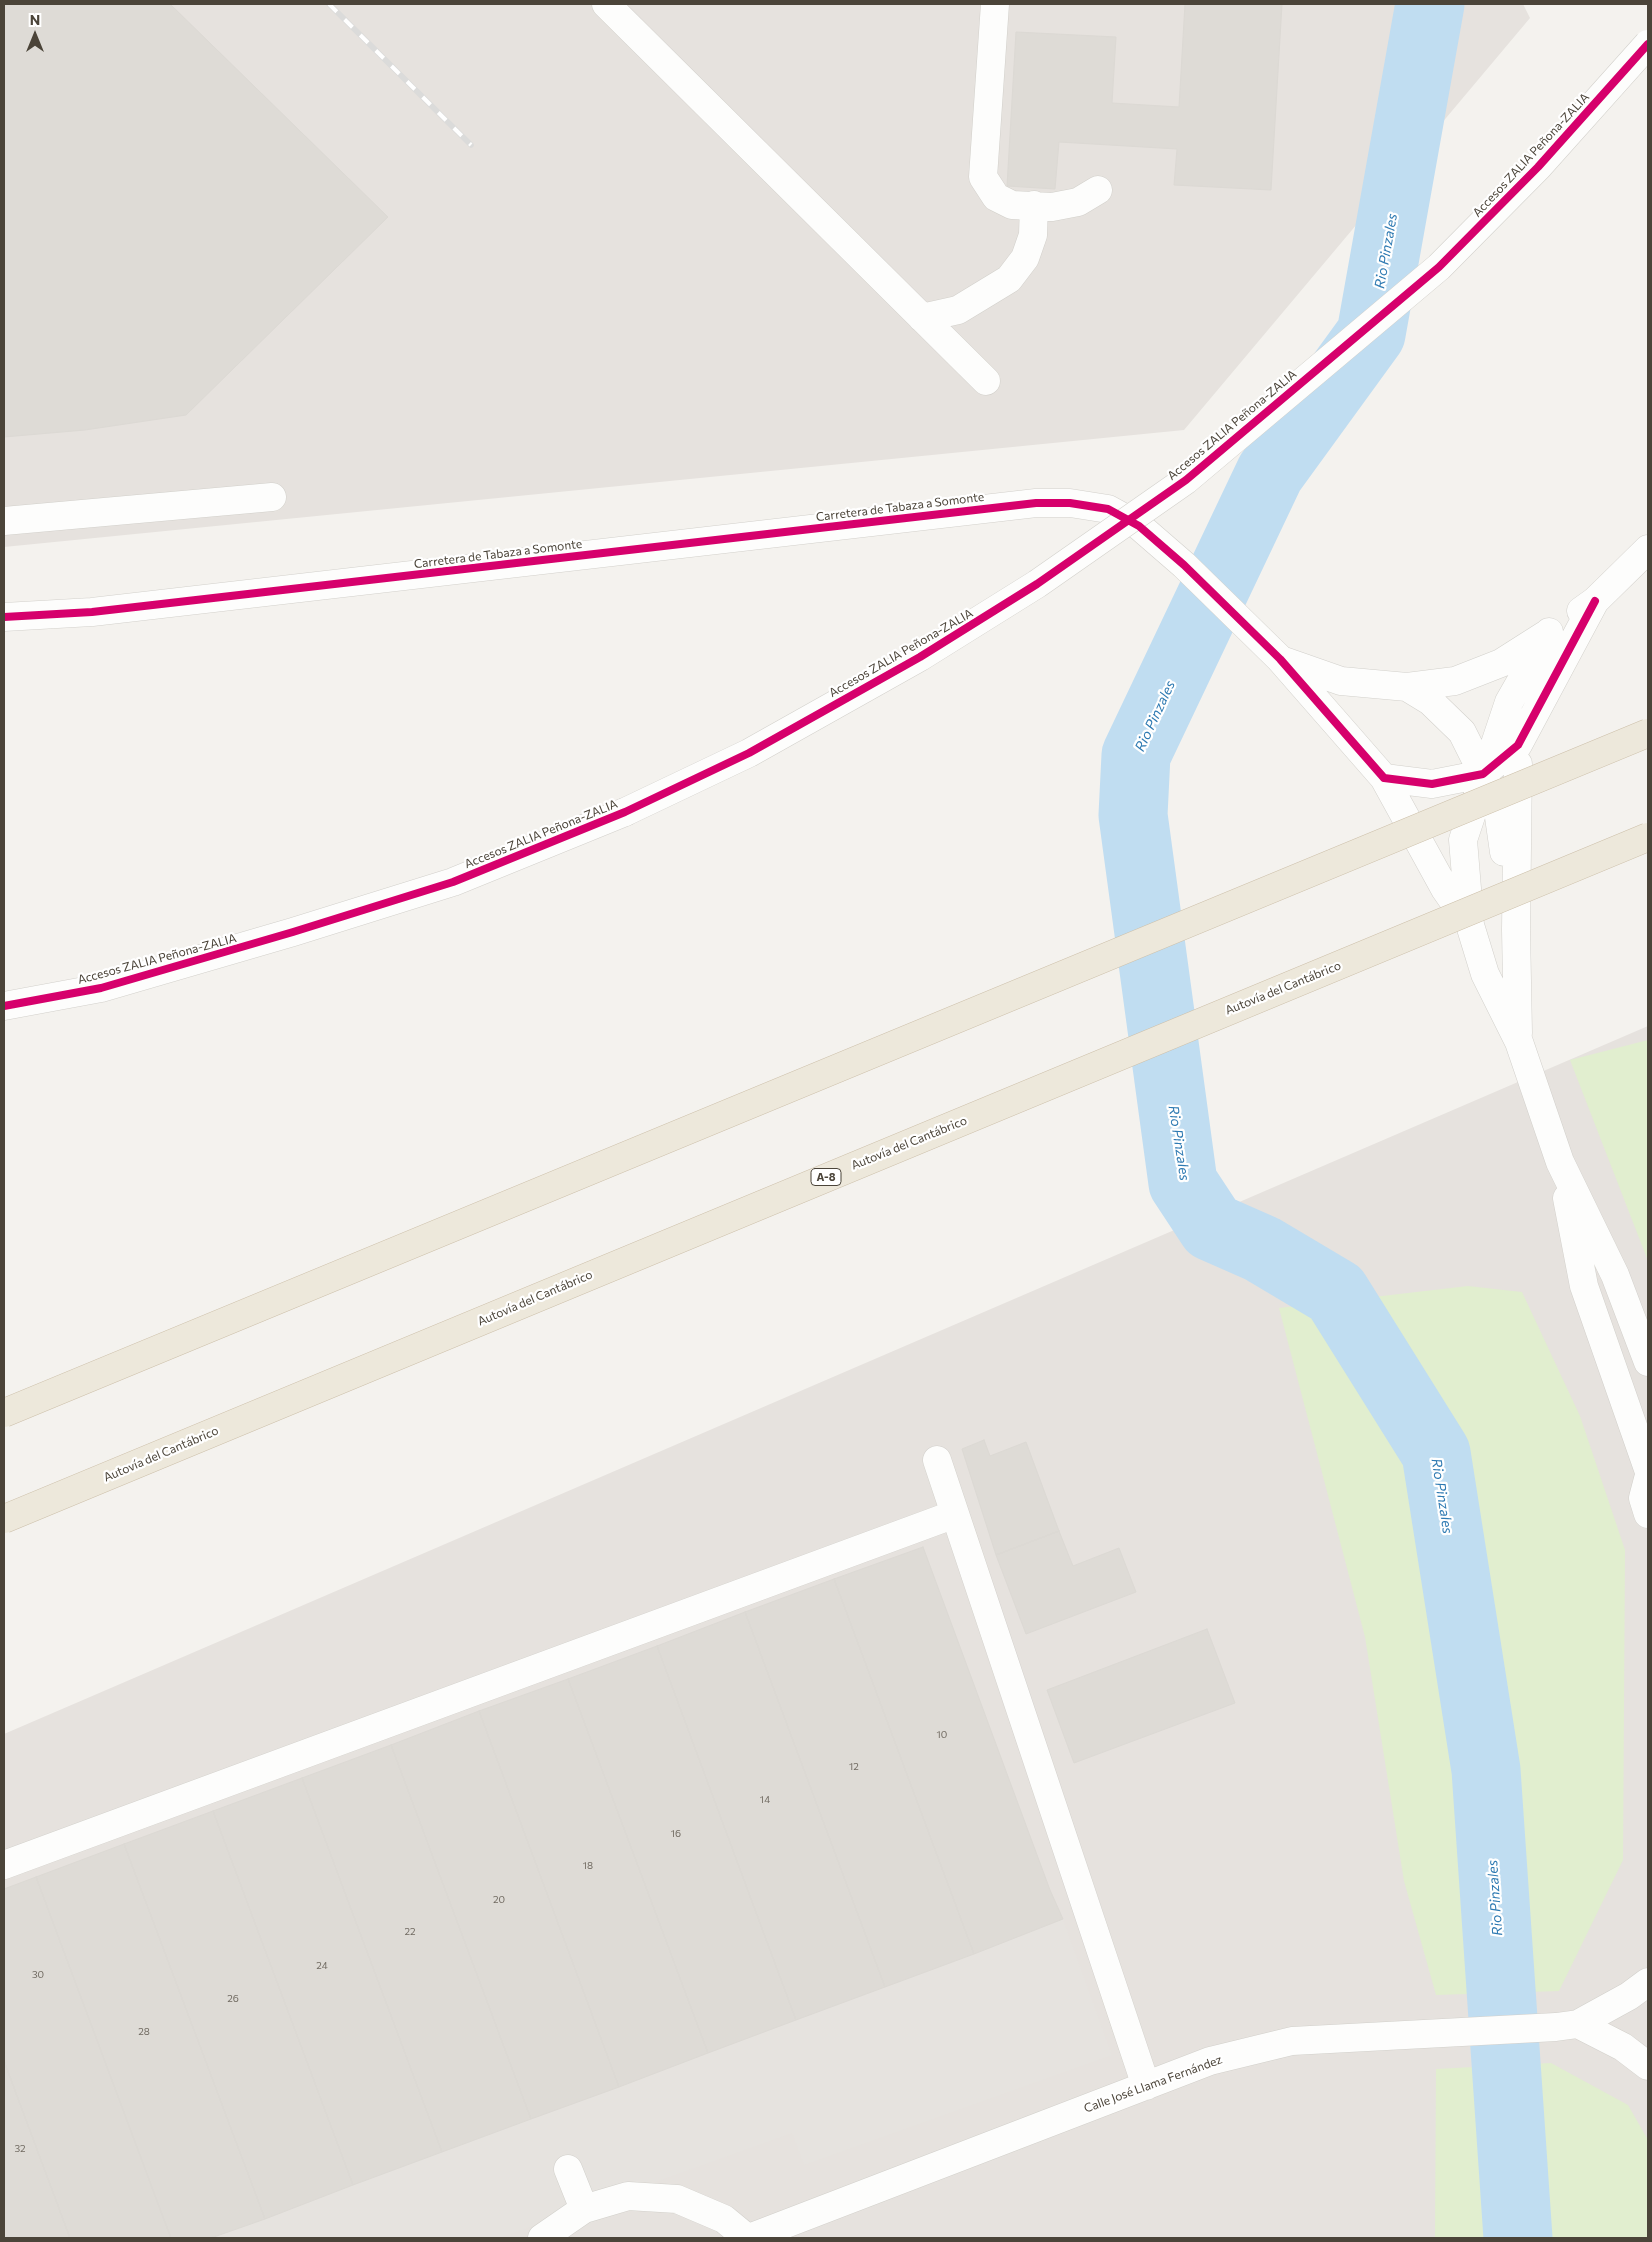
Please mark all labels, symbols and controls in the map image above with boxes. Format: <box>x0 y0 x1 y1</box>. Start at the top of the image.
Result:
north arrow <box>10 10 60 60</box>
text: N <box>30 11 40 28</box>
street label: Accesos ZALIA Peñona-ZALIA <box>1470 90 1592 220</box>
water label: Rio Pinzales <box>1371 212 1401 290</box>
street label: Accesos ZALIA Peñona-ZALIA <box>1165 367 1299 483</box>
street label: Carretera de Tabaza a Somonte <box>815 490 985 524</box>
street label: Carretera de Tabaza a Somonte <box>413 537 583 571</box>
street label: Accesos ZALIA Peñona-ZALIA <box>826 606 976 700</box>
water label: Rio Pinzales <box>1131 678 1179 754</box>
street label: Accesos ZALIA Peñona-ZALIA <box>462 797 620 871</box>
street label: Accesos ZALIA Peñona-ZALIA <box>76 931 238 987</box>
street label: Autovía del Cantábrico <box>1223 958 1343 1018</box>
water label: Rio Pinzales <box>1165 1104 1193 1182</box>
street label: Autovía del Cantábrico <box>849 1113 969 1173</box>
road number: A-8 <box>811 1168 841 1186</box>
street label: Autovía del Cantábrico <box>475 1267 595 1329</box>
street label: Autovía del Cantábrico <box>101 1423 221 1485</box>
water label: Rio Pinzales <box>1428 1457 1456 1535</box>
house number: 10 <box>937 1729 947 1741</box>
house number: 12 <box>849 1761 859 1773</box>
house number: 14 <box>760 1794 770 1806</box>
house number: 16 <box>671 1828 681 1840</box>
water label: Rio Pinzales <box>1484 1859 1506 1937</box>
house number: 18 <box>583 1860 593 1872</box>
house number: 20 <box>493 1894 505 1906</box>
house number: 22 <box>404 1926 416 1938</box>
house number: 24 <box>316 1960 328 1972</box>
house number: 30 <box>32 1969 44 1981</box>
house number: 26 <box>227 1993 239 2005</box>
house number: 28 <box>138 2026 150 2038</box>
street label: Calle José Llama Fernández <box>1082 2052 1224 2116</box>
house number: 32 <box>14 2143 26 2155</box>

